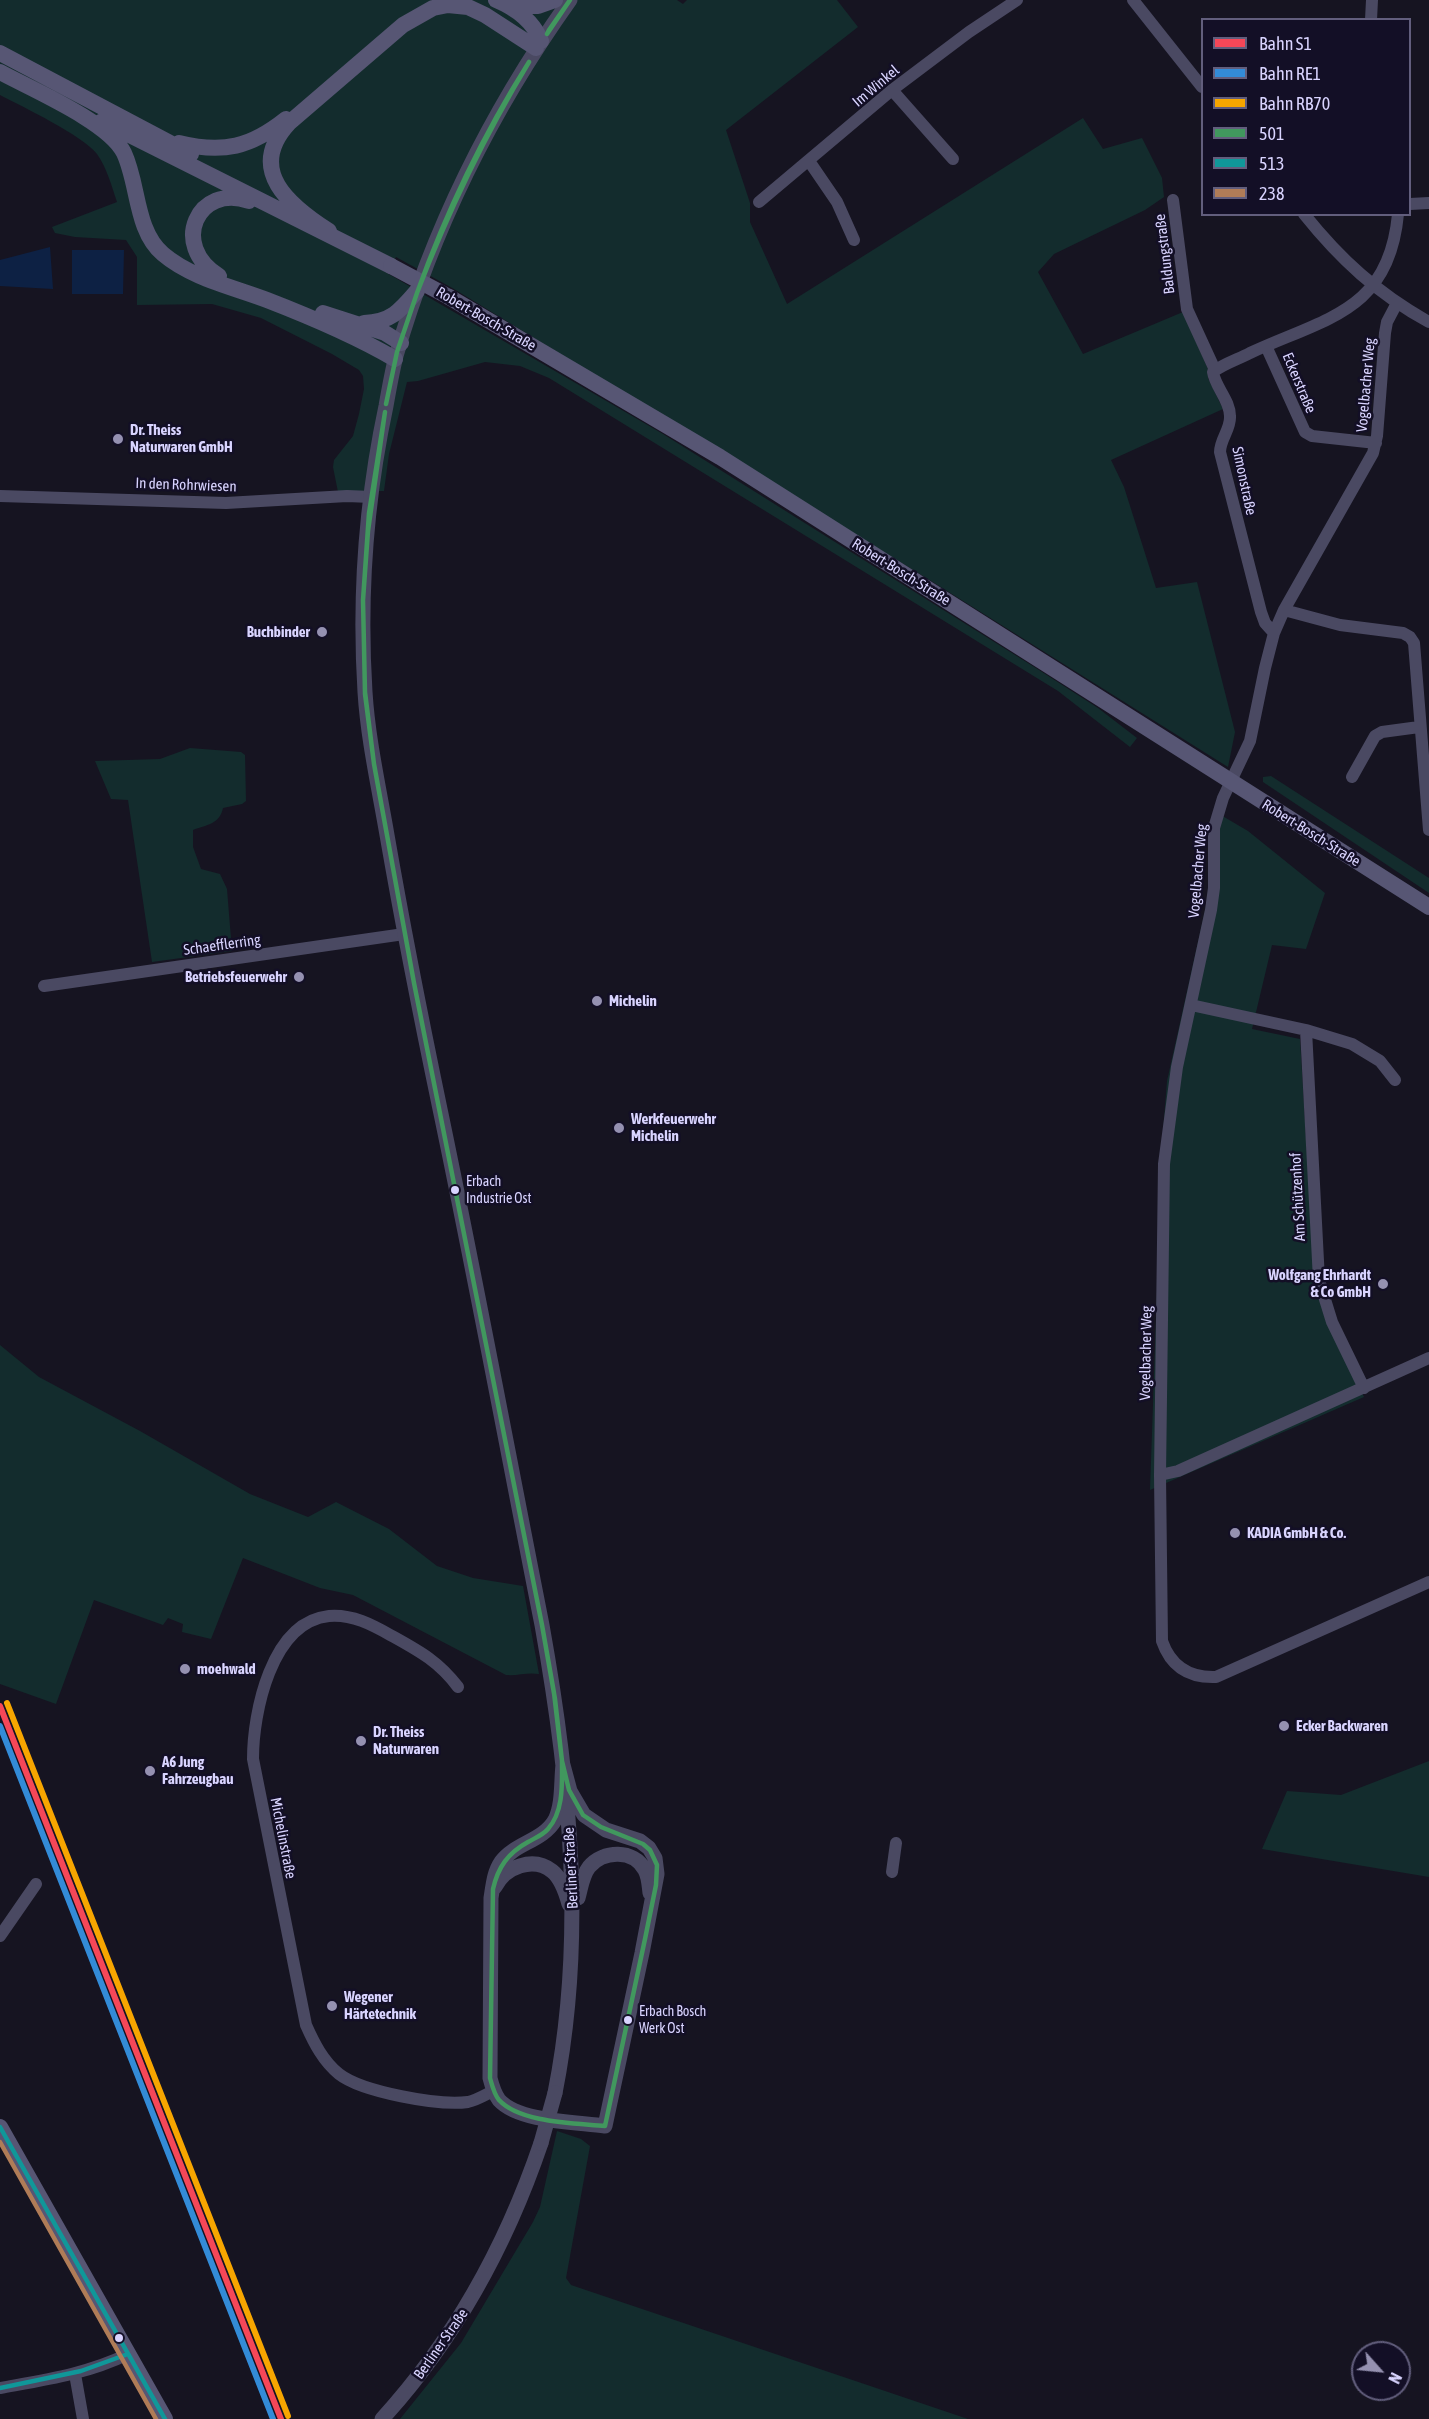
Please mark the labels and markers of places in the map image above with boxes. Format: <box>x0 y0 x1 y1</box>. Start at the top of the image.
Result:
place label: Dr. Theiss Naturwaren GmbH <box>130 421 233 456</box>
marker: Dr. Theiss Naturwaren GmbH <box>111 432 125 446</box>
place label: Buchbinder <box>247 623 310 641</box>
marker: Buchbinder <box>315 625 329 639</box>
place label: Betriebsfeuerwehr <box>185 968 287 986</box>
marker: Betriebsfeuerwehr <box>292 970 306 984</box>
place label: Michelin <box>609 992 657 1010</box>
marker: Michelin <box>590 994 604 1008</box>
place label: Werkfeuerwehr Michelin <box>631 1110 716 1145</box>
marker: Werkfeuerwehr Michelin <box>612 1121 626 1135</box>
place label: Erbach Industrie Ost <box>466 1174 532 1206</box>
marker: Erbach Industrie Ost <box>449 1184 461 1196</box>
place label: Wolfgang Ehrhardt & Co GmbH <box>1268 1266 1371 1301</box>
marker: Wolfgang Ehrhardt & Co GmbH <box>1376 1277 1390 1291</box>
place label: KADIA GmbH & Co. <box>1247 1524 1346 1542</box>
marker: KADIA GmbH & Co. <box>1228 1526 1242 1540</box>
place label: moehwald <box>197 1660 256 1678</box>
marker: moehwald <box>178 1662 192 1676</box>
place label: Ecker Backwaren <box>1296 1717 1388 1735</box>
marker: Ecker Backwaren <box>1277 1719 1291 1733</box>
place label: Dr. Theiss Naturwaren <box>373 1723 439 1758</box>
marker: Dr. Theiss Naturwaren <box>354 1734 368 1748</box>
place label: A6 Jung Fahrzeugbau <box>162 1753 234 1788</box>
marker: A6 Jung Fahrzeugbau <box>143 1764 157 1778</box>
place label: Wegener Härtetechnik <box>344 1988 416 2023</box>
marker: Wegener Härtetechnik <box>325 1999 339 2013</box>
place label: Erbach Bosch Werk Ost <box>639 2004 706 2036</box>
marker: Erbach Bosch Werk Ost <box>622 2014 634 2026</box>
unlabelled marker <box>113 2332 125 2344</box>

